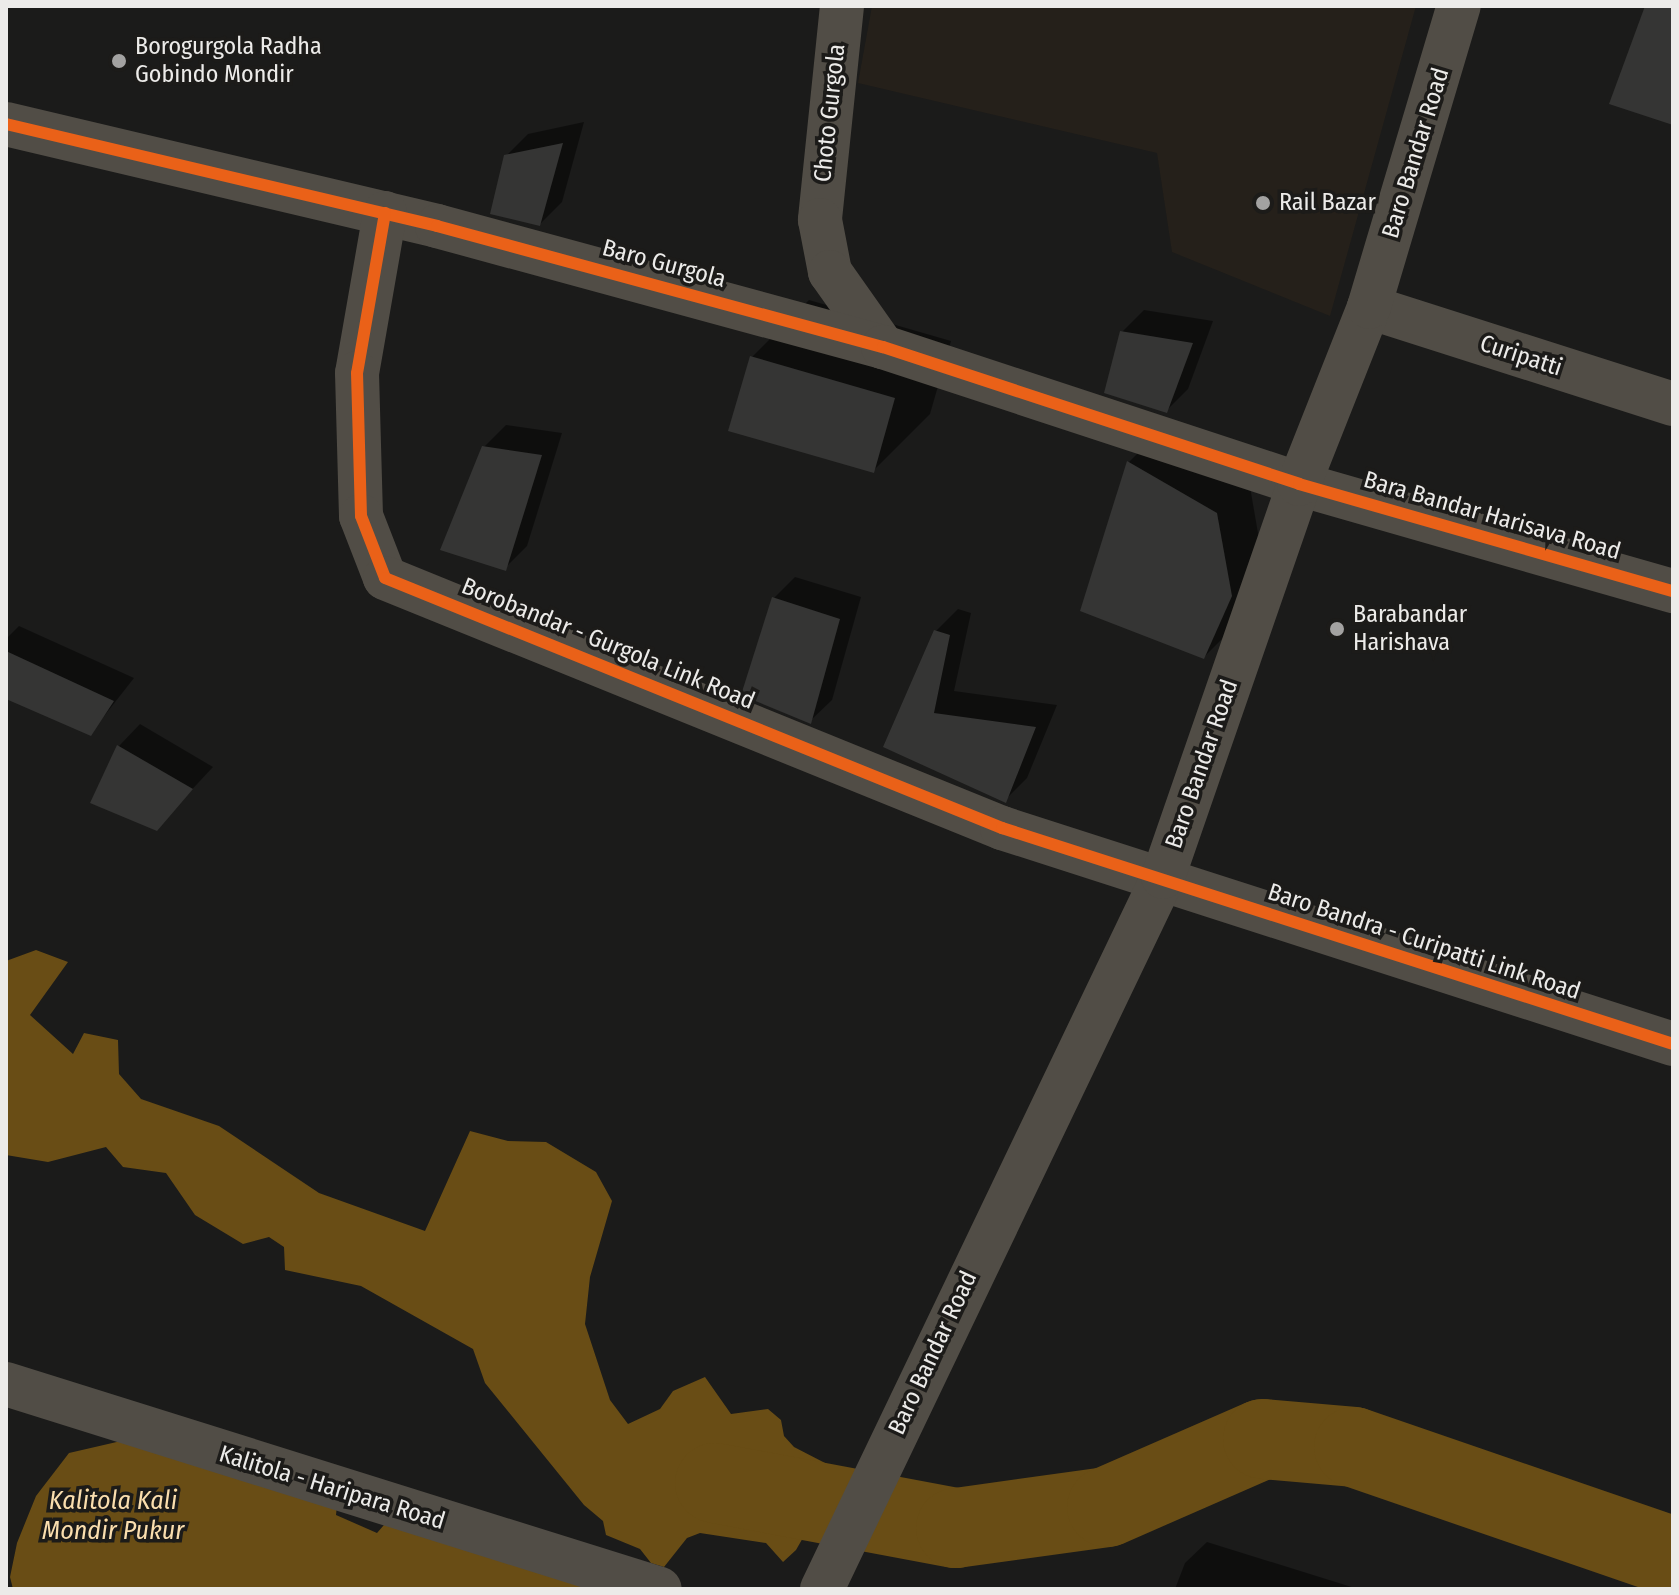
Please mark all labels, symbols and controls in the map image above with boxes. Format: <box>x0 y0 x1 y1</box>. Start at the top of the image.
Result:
place label: Borogurgola Radha Gobindo Mondir <box>135 33 322 89</box>
street label: Choto Gurgola <box>808 42 852 184</box>
marker: Borogurgola Radha Gobindo Mondir <box>110 52 128 70</box>
street label: Baro Bandar Road <box>1376 64 1456 242</box>
place label: Rail Bazar <box>1279 189 1376 217</box>
marker: Rail Bazar <box>1254 194 1272 212</box>
street label: Baro Gurgola <box>599 234 729 294</box>
street label: Curipatti <box>1476 329 1566 383</box>
street label: Bara Bandar Harisava Road <box>1360 466 1624 566</box>
street label: Borobandar - Gurgola Link Road <box>457 572 759 716</box>
place label: Barabandar Harishava <box>1353 601 1467 657</box>
marker: Barabandar Harishava <box>1328 620 1346 638</box>
street label: Baro Bandar Road <box>1160 676 1244 852</box>
street label: Baro Bandra - Curipatti Link Road <box>1264 878 1584 1006</box>
street label: Baro Bandar Road <box>883 1267 983 1439</box>
street label: Kalitola - Haripara Road <box>216 1440 448 1536</box>
water label: Kalitola Kali Mondir Pukur <box>42 1485 184 1546</box>

